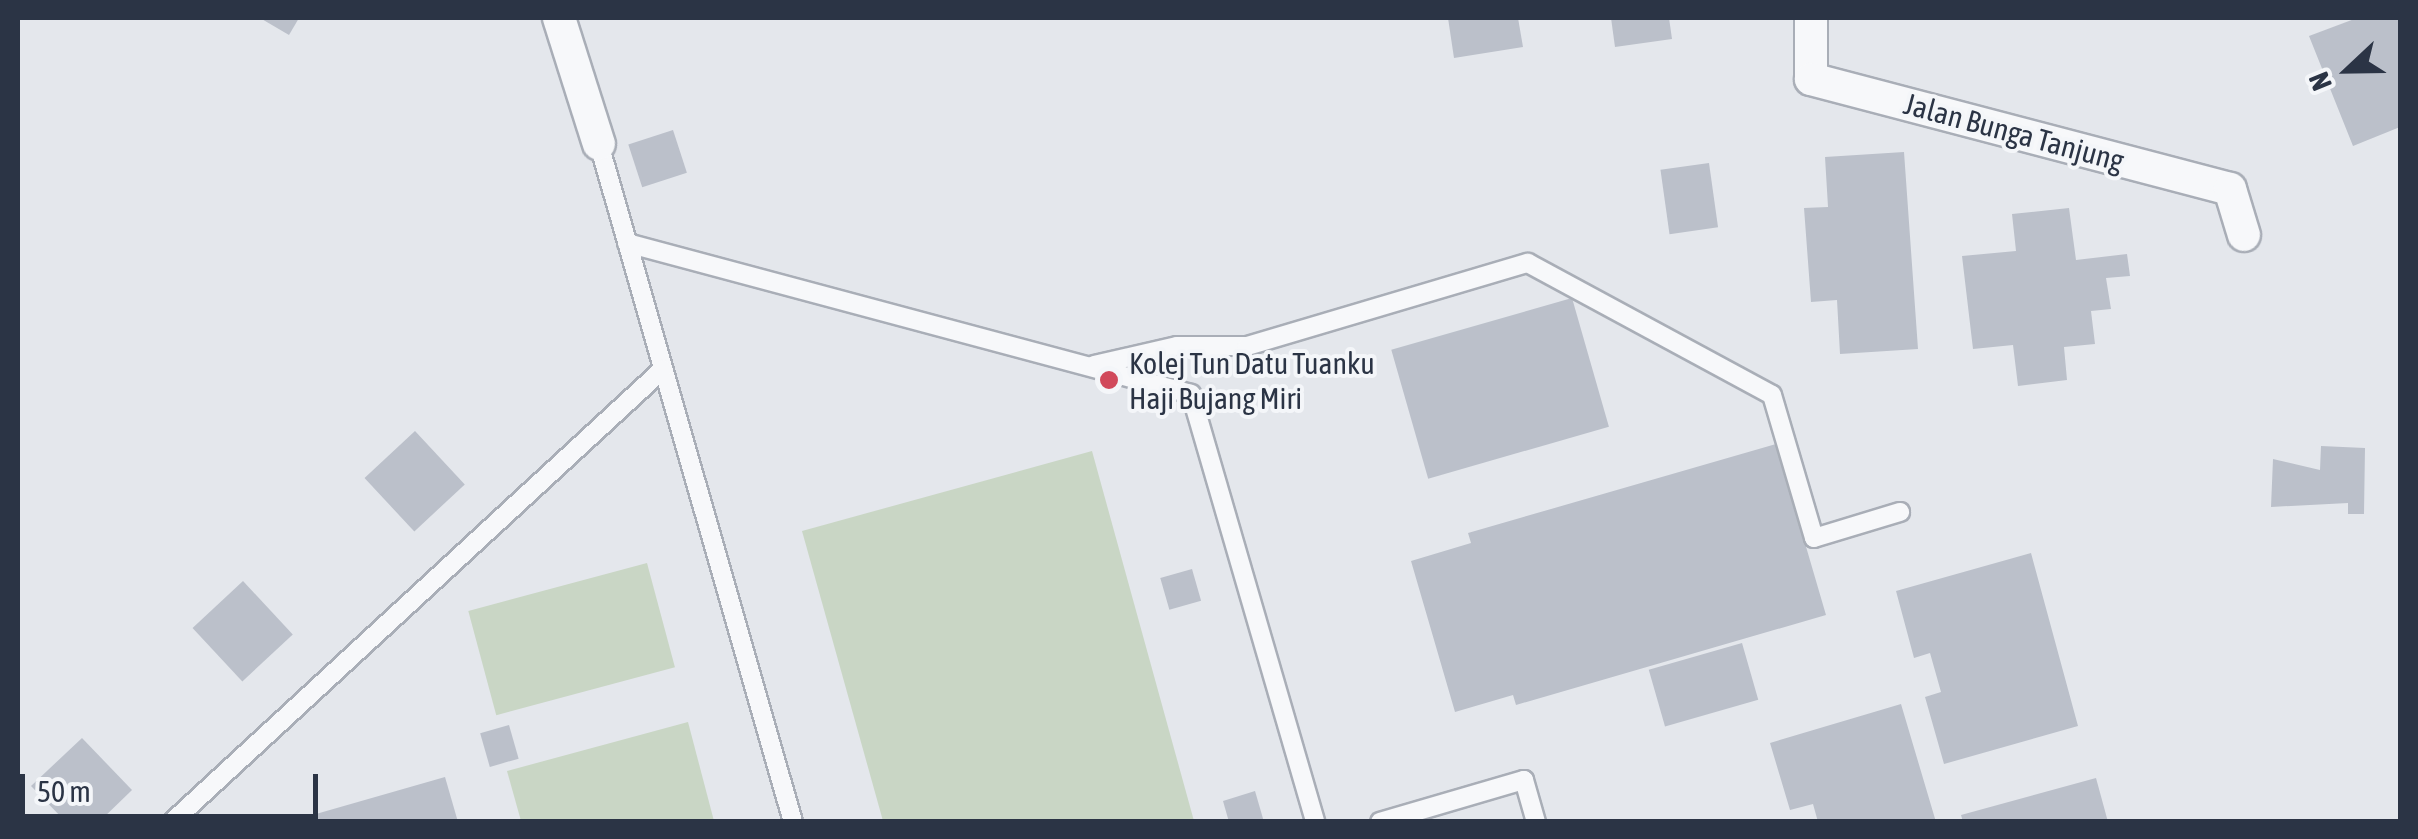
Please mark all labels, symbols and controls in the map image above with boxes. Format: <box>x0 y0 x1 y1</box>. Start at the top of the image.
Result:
north arrow <box>2298 20 2398 120</box>
text: N <box>2302 68 2338 95</box>
street label: Jalan Bunga Tanjung <box>1900 85 2128 179</box>
place label: Kolej Tun Datu Tuanku Haji Bujang Miri <box>1129 345 1375 416</box>
marker: Kolej Tun Datu Tuanku Haji Bujang Miri <box>1098 369 1120 391</box>
scale bar <box>25 754 322 816</box>
text: 50 m <box>37 774 91 808</box>

